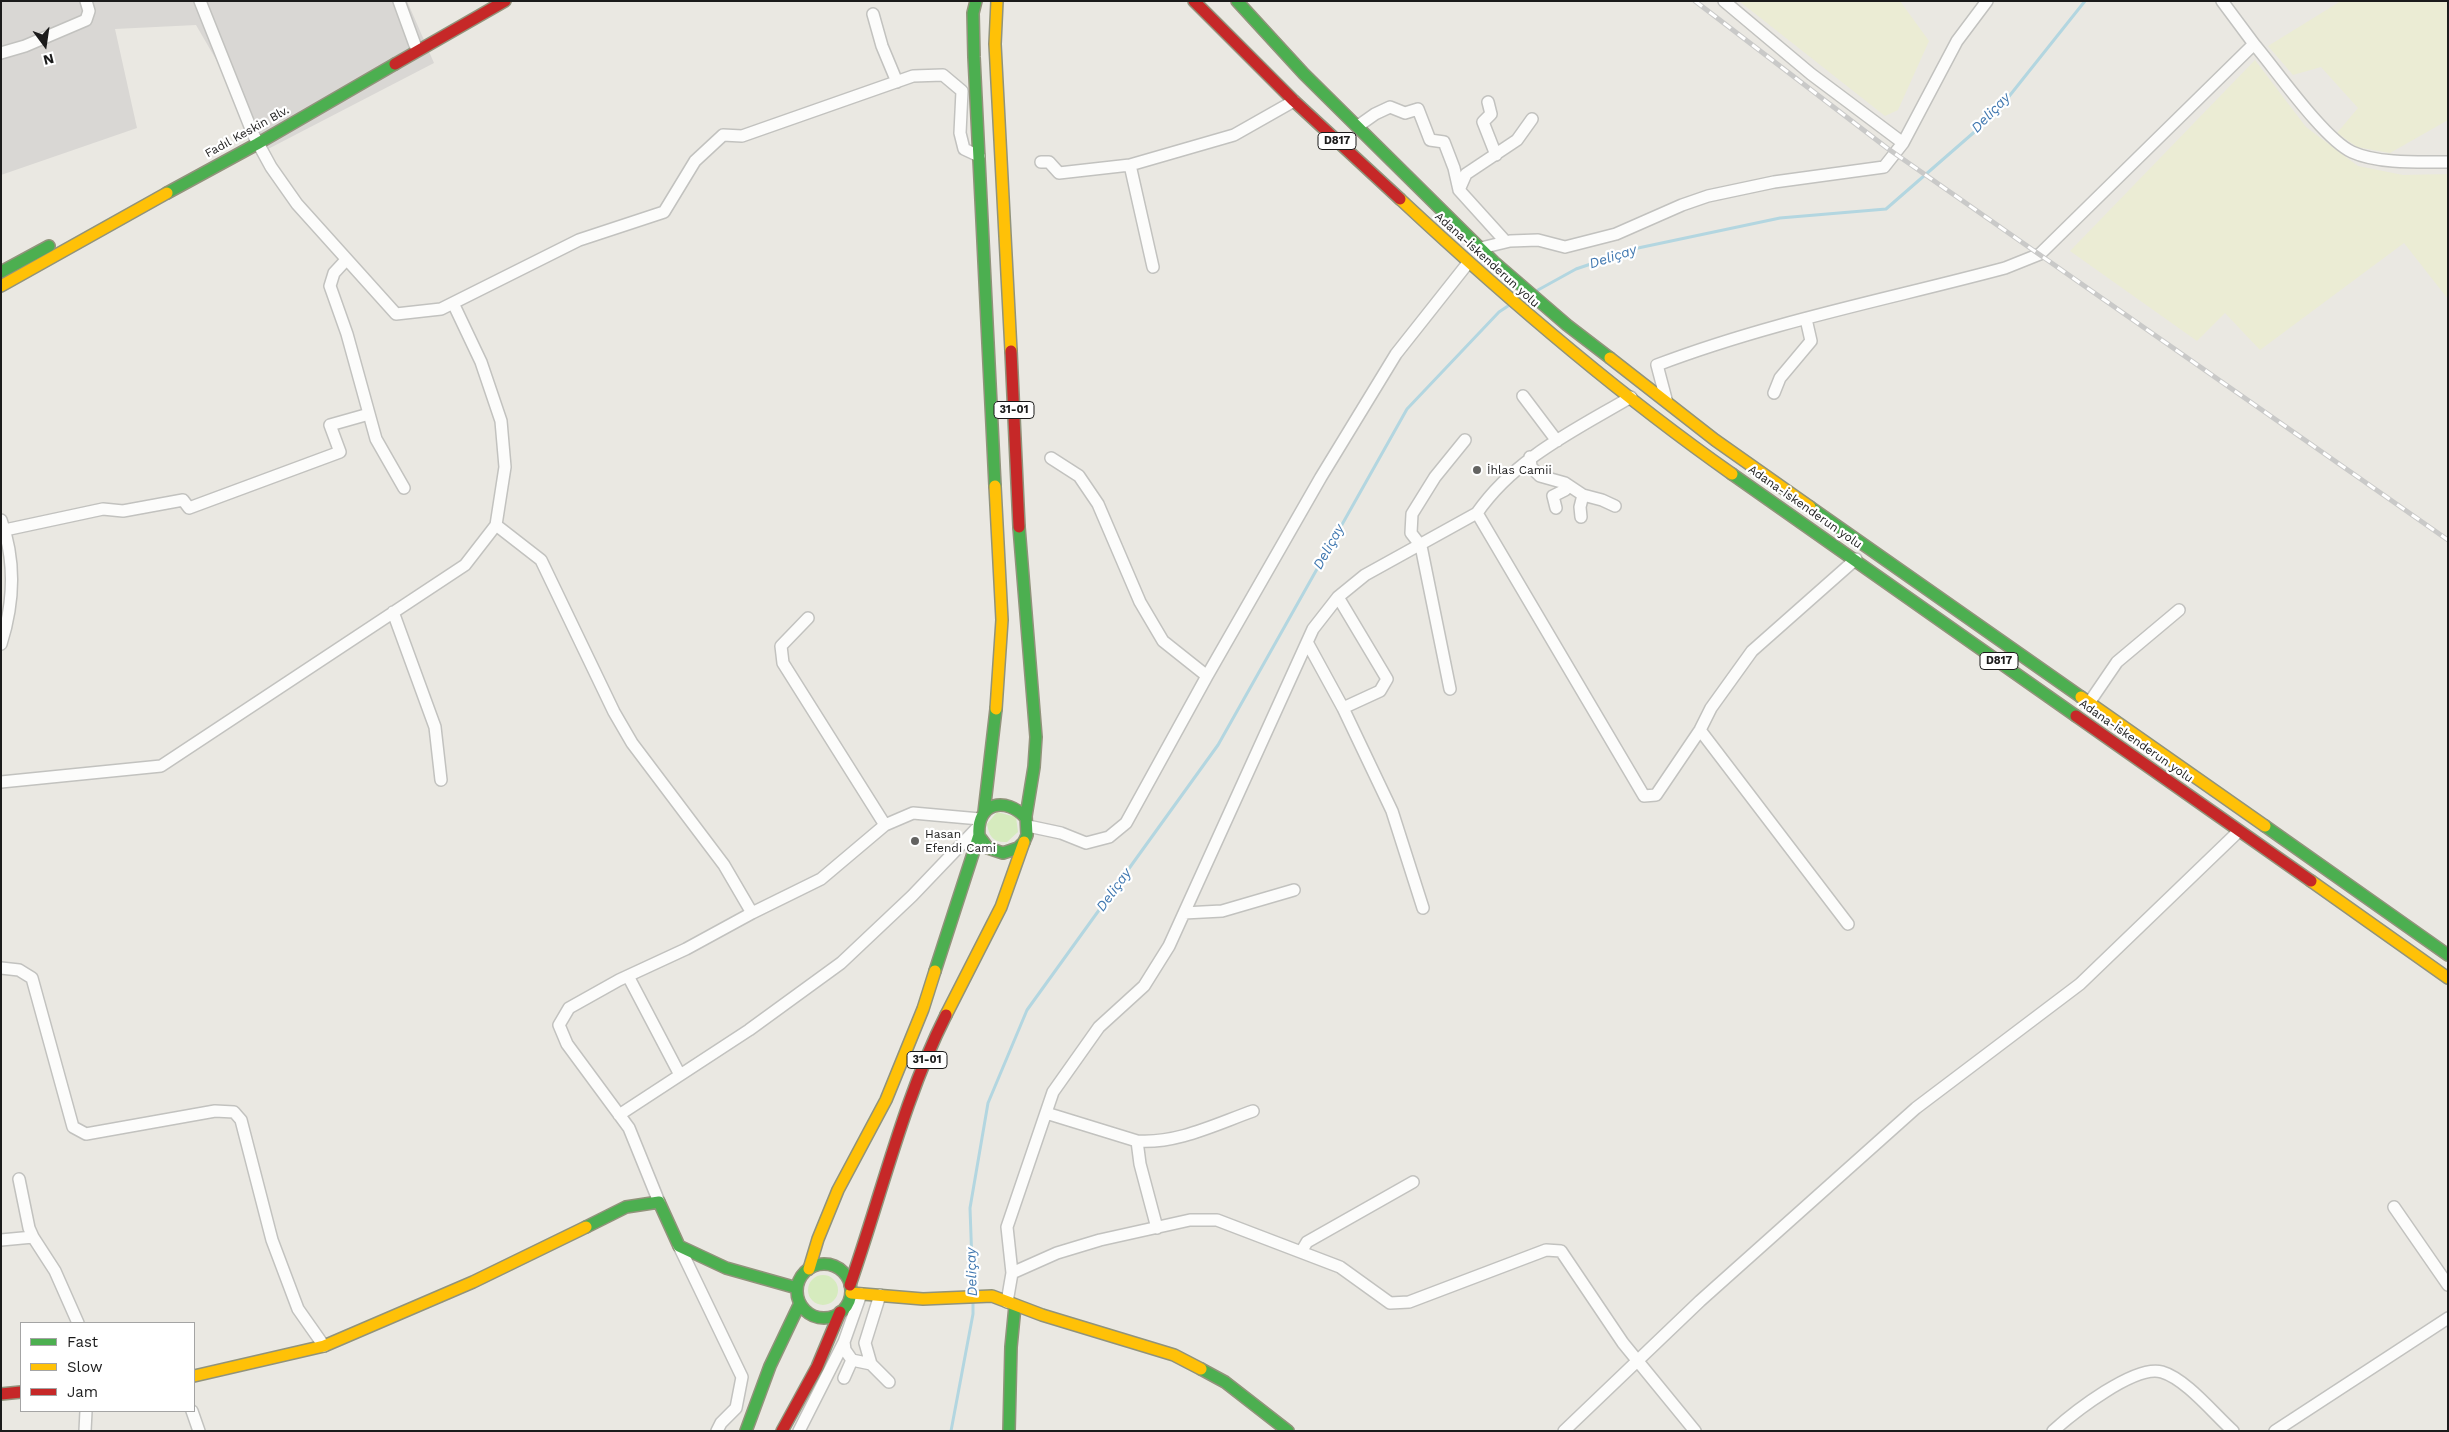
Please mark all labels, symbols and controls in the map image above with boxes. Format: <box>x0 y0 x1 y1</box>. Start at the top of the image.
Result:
north arrow <box>20 20 70 70</box>
text: N <box>42 51 56 69</box>
water label: Deliçay <box>1968 90 2014 136</box>
street label: Fadıl Keskin Blv. <box>202 103 292 161</box>
road number: D817 <box>1318 132 1356 150</box>
street label: Adana-İskenderun yolu <box>1432 209 1542 311</box>
water label: Deliçay <box>1587 241 1639 273</box>
road number: 31-01 <box>994 402 1034 418</box>
street label: Adana-İskenderun yolu <box>1745 462 1865 552</box>
place label: İhlas Camii <box>1487 463 1552 477</box>
marker: İhlas Camii <box>1471 464 1483 476</box>
water label: Deliçay <box>1310 522 1348 572</box>
road number: D817 <box>1980 652 2018 669</box>
street label: Adana-İskenderun yolu <box>2076 696 2196 786</box>
place label: Hasan Efendi Cami <box>925 827 996 855</box>
marker: Hasan Efendi Cami <box>909 835 921 847</box>
water label: Deliçay <box>1093 865 1135 915</box>
road number: 31-01 <box>907 1052 947 1068</box>
water label: Deliçay <box>963 1247 981 1297</box>
legend <box>20 1322 195 1412</box>
text: Fast <box>67 1333 98 1351</box>
text: Slow <box>67 1358 103 1376</box>
text: Jam <box>67 1383 98 1401</box>

